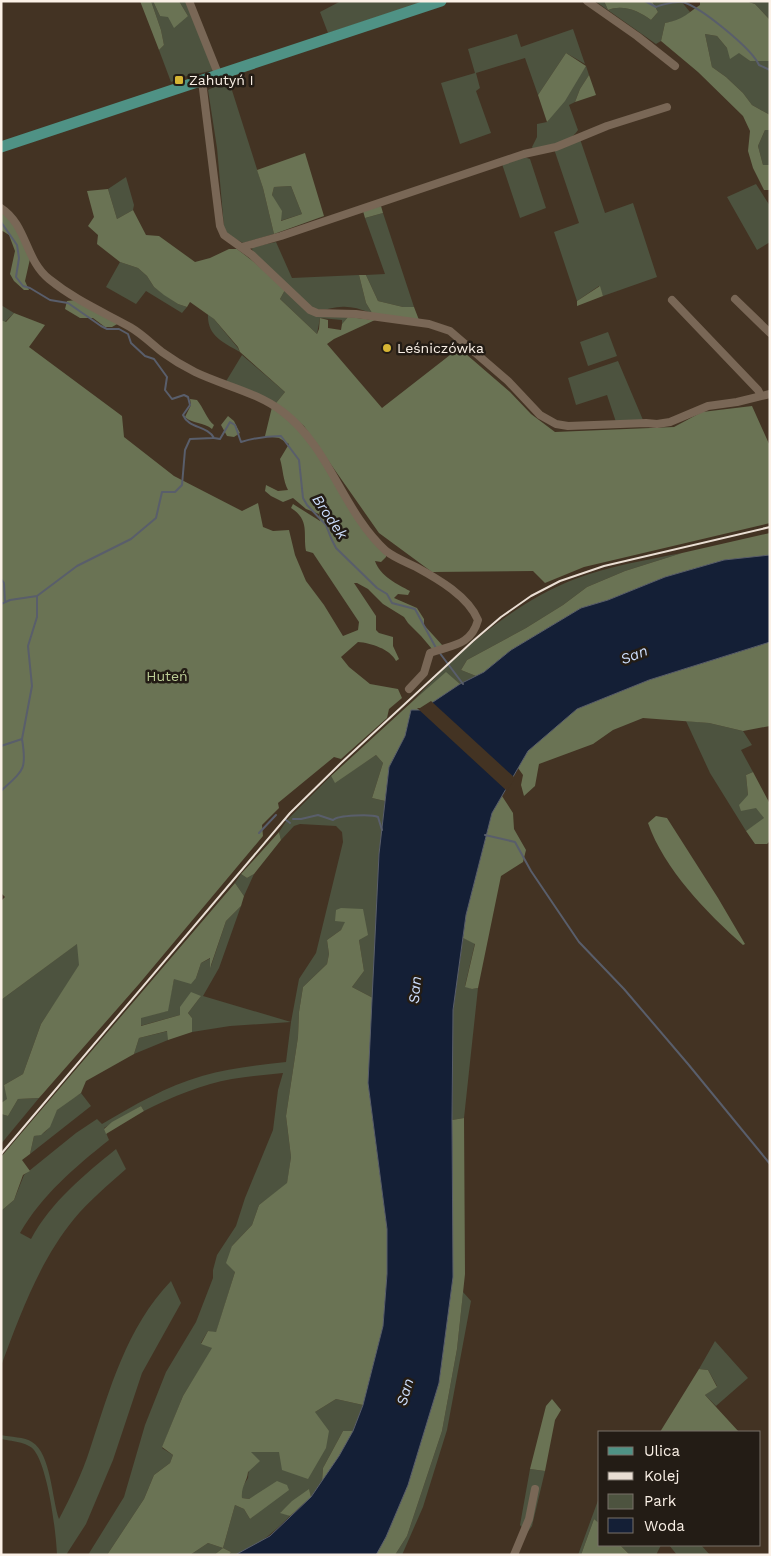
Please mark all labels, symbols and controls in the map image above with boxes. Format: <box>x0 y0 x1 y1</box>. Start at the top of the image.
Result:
place label: Zahutyń I <box>189 72 254 88</box>
marker: Zahutyń I <box>173 74 185 86</box>
place label: Leśniczówka <box>397 340 484 356</box>
marker: Leśniczówka <box>381 342 393 354</box>
water label: Brodek <box>309 491 352 544</box>
water label: San <box>618 641 650 669</box>
park label: Huteń <box>146 668 188 684</box>
water label: San <box>405 975 425 1005</box>
water label: San <box>393 1376 417 1408</box>
legend <box>598 1431 761 1546</box>
text: Ulica <box>644 1442 681 1460</box>
text: Kolej <box>644 1467 679 1485</box>
text: Park <box>644 1492 677 1510</box>
text: Woda <box>644 1517 685 1535</box>

